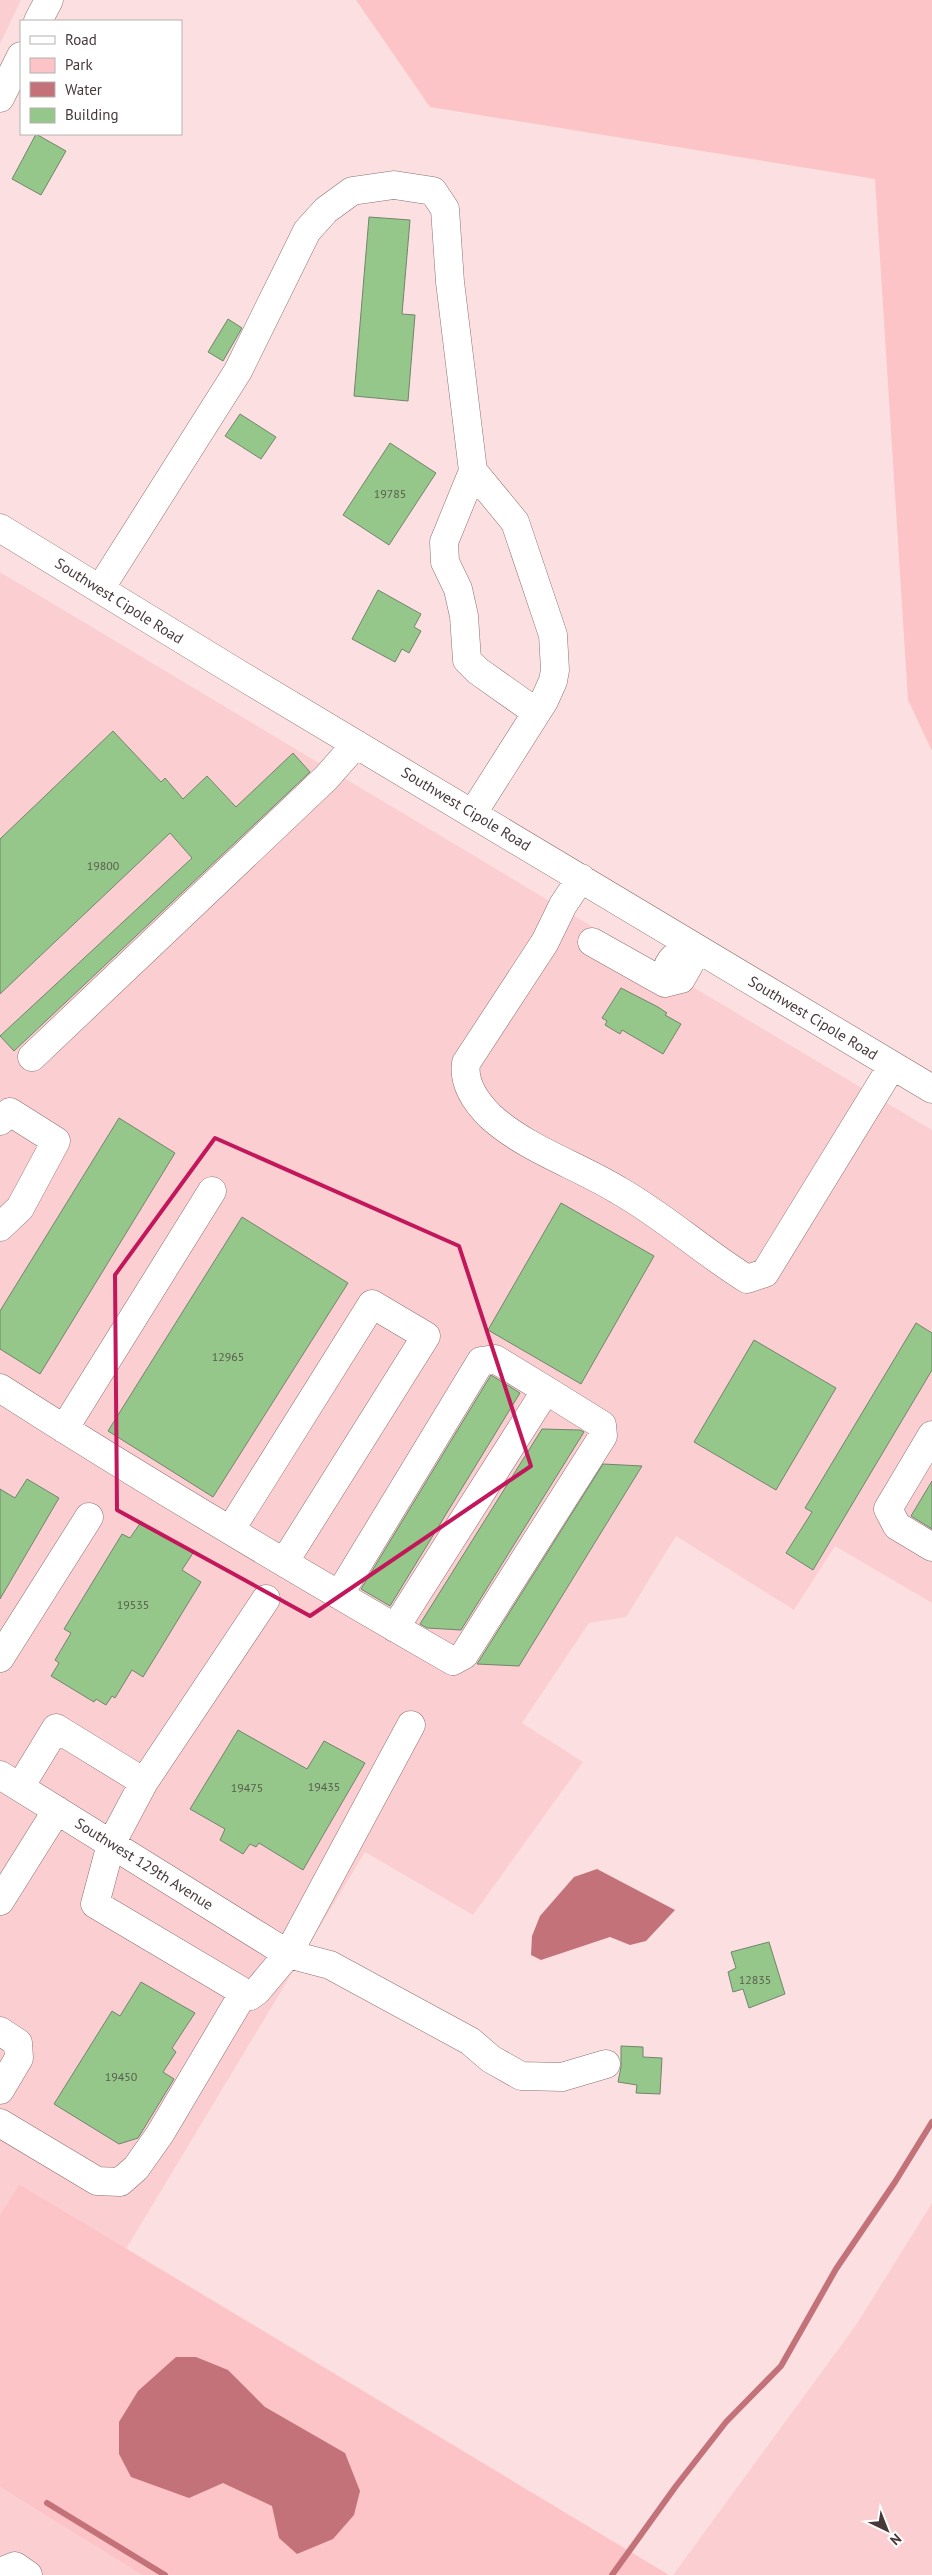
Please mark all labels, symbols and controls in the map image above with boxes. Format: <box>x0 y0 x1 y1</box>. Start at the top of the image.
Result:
legend <box>20 20 182 135</box>
text: Road <box>65 30 97 49</box>
text: Park <box>65 55 93 74</box>
text: Water <box>65 80 102 99</box>
text: Building <box>65 105 119 124</box>
house number: 19785 <box>374 486 406 501</box>
street label: Southwest Cipole Road <box>52 553 187 648</box>
street label: Southwest Cipole Road <box>398 762 534 855</box>
house number: 19800 <box>87 858 120 873</box>
street label: Southwest Cipole Road <box>745 971 881 1064</box>
house number: 12965 <box>212 1349 244 1364</box>
house number: 19535 <box>117 1597 149 1612</box>
house number: 19435 <box>308 1779 340 1794</box>
house number: 19475 <box>231 1780 263 1795</box>
street label: Southwest 129th Avenue <box>72 1813 217 1914</box>
house number: 12835 <box>739 1972 771 1987</box>
house number: 19450 <box>105 2069 138 2084</box>
north arrow <box>862 2505 912 2555</box>
text: N <box>886 2530 905 2549</box>

